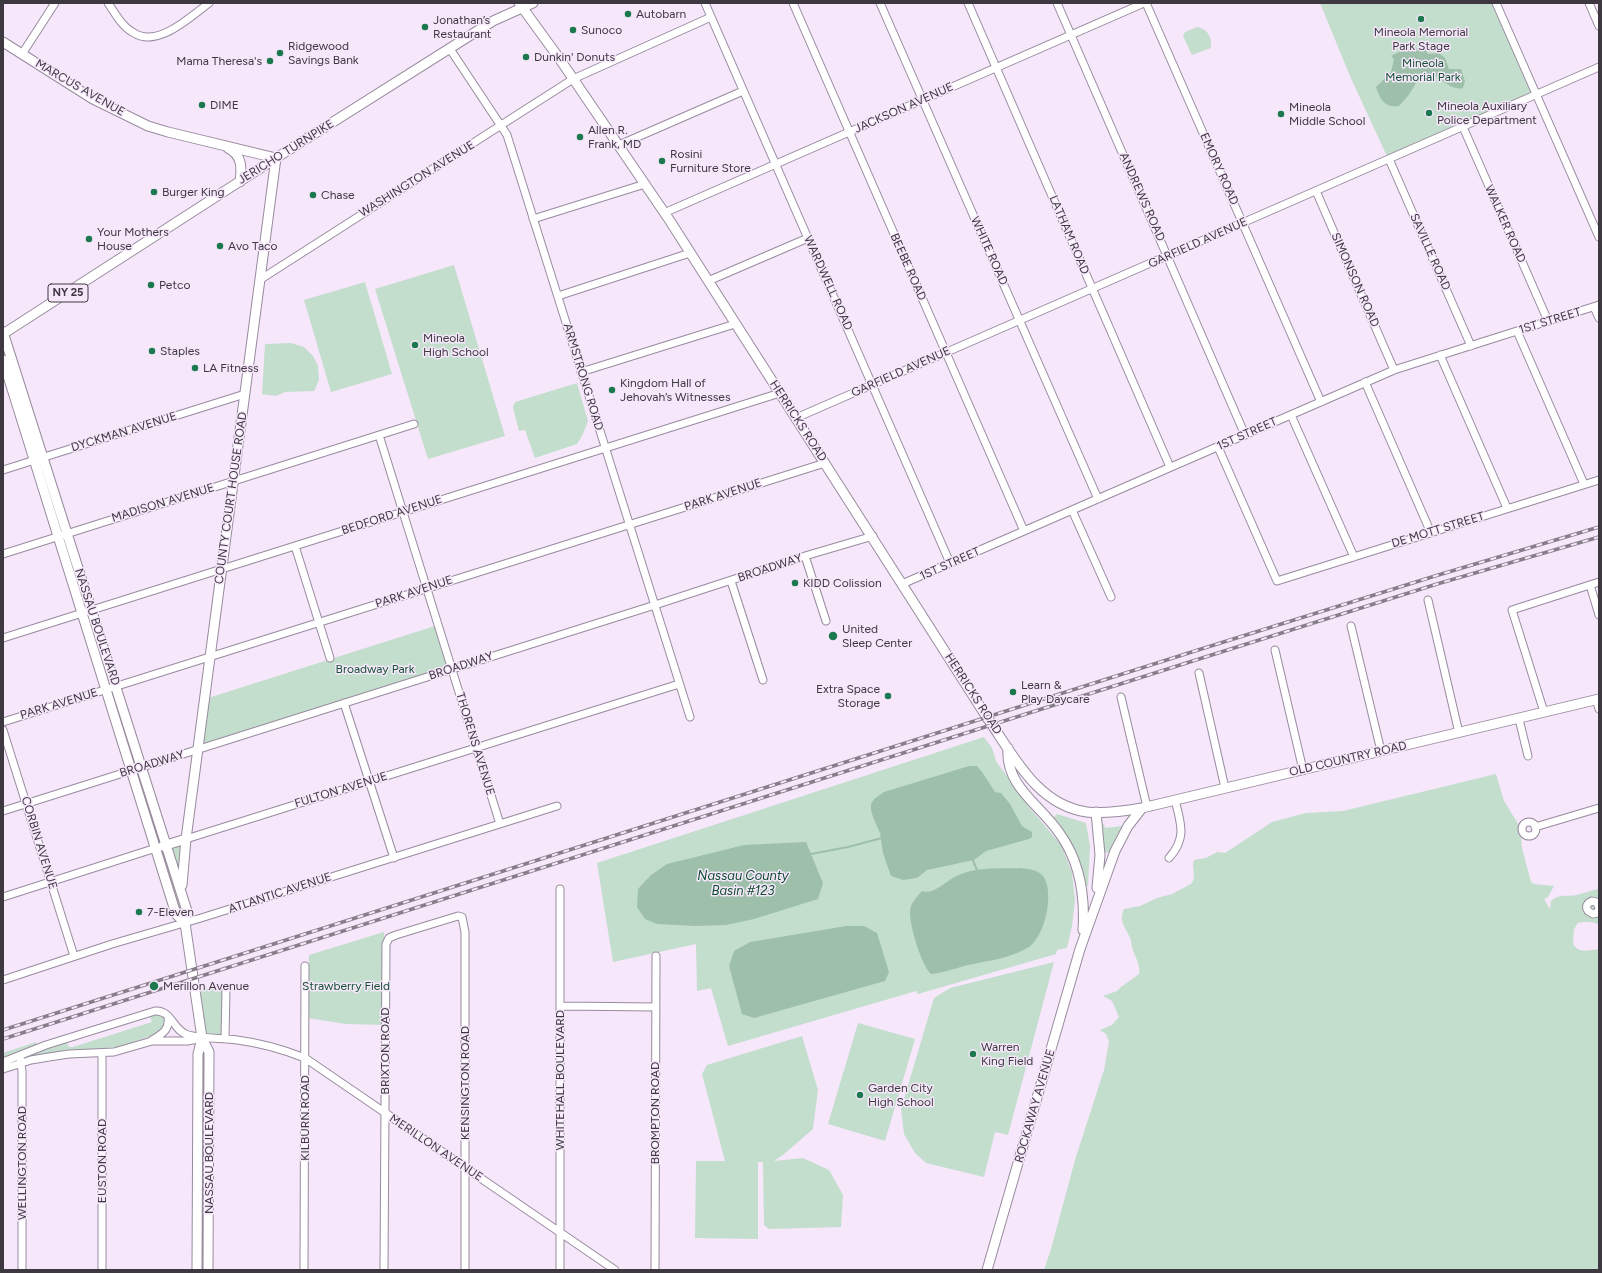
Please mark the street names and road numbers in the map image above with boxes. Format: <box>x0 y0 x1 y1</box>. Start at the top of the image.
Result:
street label: MARCUS AVENUE <box>33 56 127 120</box>
street label: JACKSON AVENUE <box>852 80 956 136</box>
street label: JERICHO TURNPIKE <box>235 117 337 187</box>
street label: EMORY ROAD <box>1197 131 1241 207</box>
street label: WASHINGTON AVENUE <box>357 138 477 220</box>
street label: ANDREWS ROAD <box>1116 151 1168 243</box>
street label: WALKER ROAD <box>1481 183 1529 265</box>
street label: LATHAM ROAD <box>1046 193 1092 277</box>
street label: SAVILLE ROAD <box>1407 211 1453 293</box>
street label: WHITE ROAD <box>967 214 1011 288</box>
street label: GARFIELD AVENUE <box>1146 215 1250 271</box>
street label: BEEBE ROAD <box>887 231 929 303</box>
street label: SIMONSON ROAD <box>1328 231 1382 329</box>
street label: WARDWELL ROAD <box>801 233 855 333</box>
road number: NY 25 <box>48 284 88 302</box>
street label: 1ST STREET <box>1517 305 1583 337</box>
street label: ARMSTRONG ROAD <box>560 322 606 432</box>
street label: GARFIELD AVENUE <box>849 344 953 400</box>
street label: HERRICKS ROAD <box>766 378 830 464</box>
street label: DYCKMAN AVENUE <box>69 409 179 455</box>
street label: COUNTY COURT HOUSE ROAD <box>212 411 250 585</box>
street label: 1ST STREET <box>1215 414 1279 454</box>
street label: PARK AVENUE <box>682 476 764 514</box>
street label: MADISON AVENUE <box>110 481 216 525</box>
street label: BEDFORD AVENUE <box>340 492 444 538</box>
street label: DE MOTT STREET <box>1390 509 1486 551</box>
street label: 1ST STREET <box>918 544 982 584</box>
street label: BROADWAY <box>736 551 804 585</box>
street label: NASSAU BOULEVARD <box>71 567 123 687</box>
street label: PARK AVENUE <box>373 573 455 611</box>
street label: BROADWAY <box>427 649 495 683</box>
street label: HERRICKS ROAD <box>941 651 1005 737</box>
street label: PARK AVENUE <box>18 685 100 723</box>
street label: THORENS AVENUE <box>452 691 498 797</box>
street label: OLD COUNTRY ROAD <box>1288 738 1408 780</box>
street label: BROADWAY <box>118 747 186 781</box>
street label: FULTON AVENUE <box>293 769 389 811</box>
street label: CORBIN AVENUE <box>18 795 60 891</box>
street label: ATLANTIC AVENUE <box>227 870 333 916</box>
street label: BRIXTON ROAD <box>378 1008 392 1094</box>
street label: WHITEHALL BOULEVARD <box>553 1010 567 1150</box>
street label: KENSINGTON ROAD <box>458 1026 472 1140</box>
street label: ROCKAWAY AVENUE <box>1012 1047 1058 1165</box>
street label: BROMPTON ROAD <box>648 1062 662 1164</box>
street label: KILBURN ROAD <box>298 1075 312 1161</box>
street label: NASSAU BOULEVARD <box>202 1092 216 1214</box>
street label: WELLINGTON ROAD <box>15 1106 29 1220</box>
street label: MERILLON AVENUE <box>386 1111 486 1185</box>
street label: EUSTON ROAD <box>95 1119 109 1203</box>

